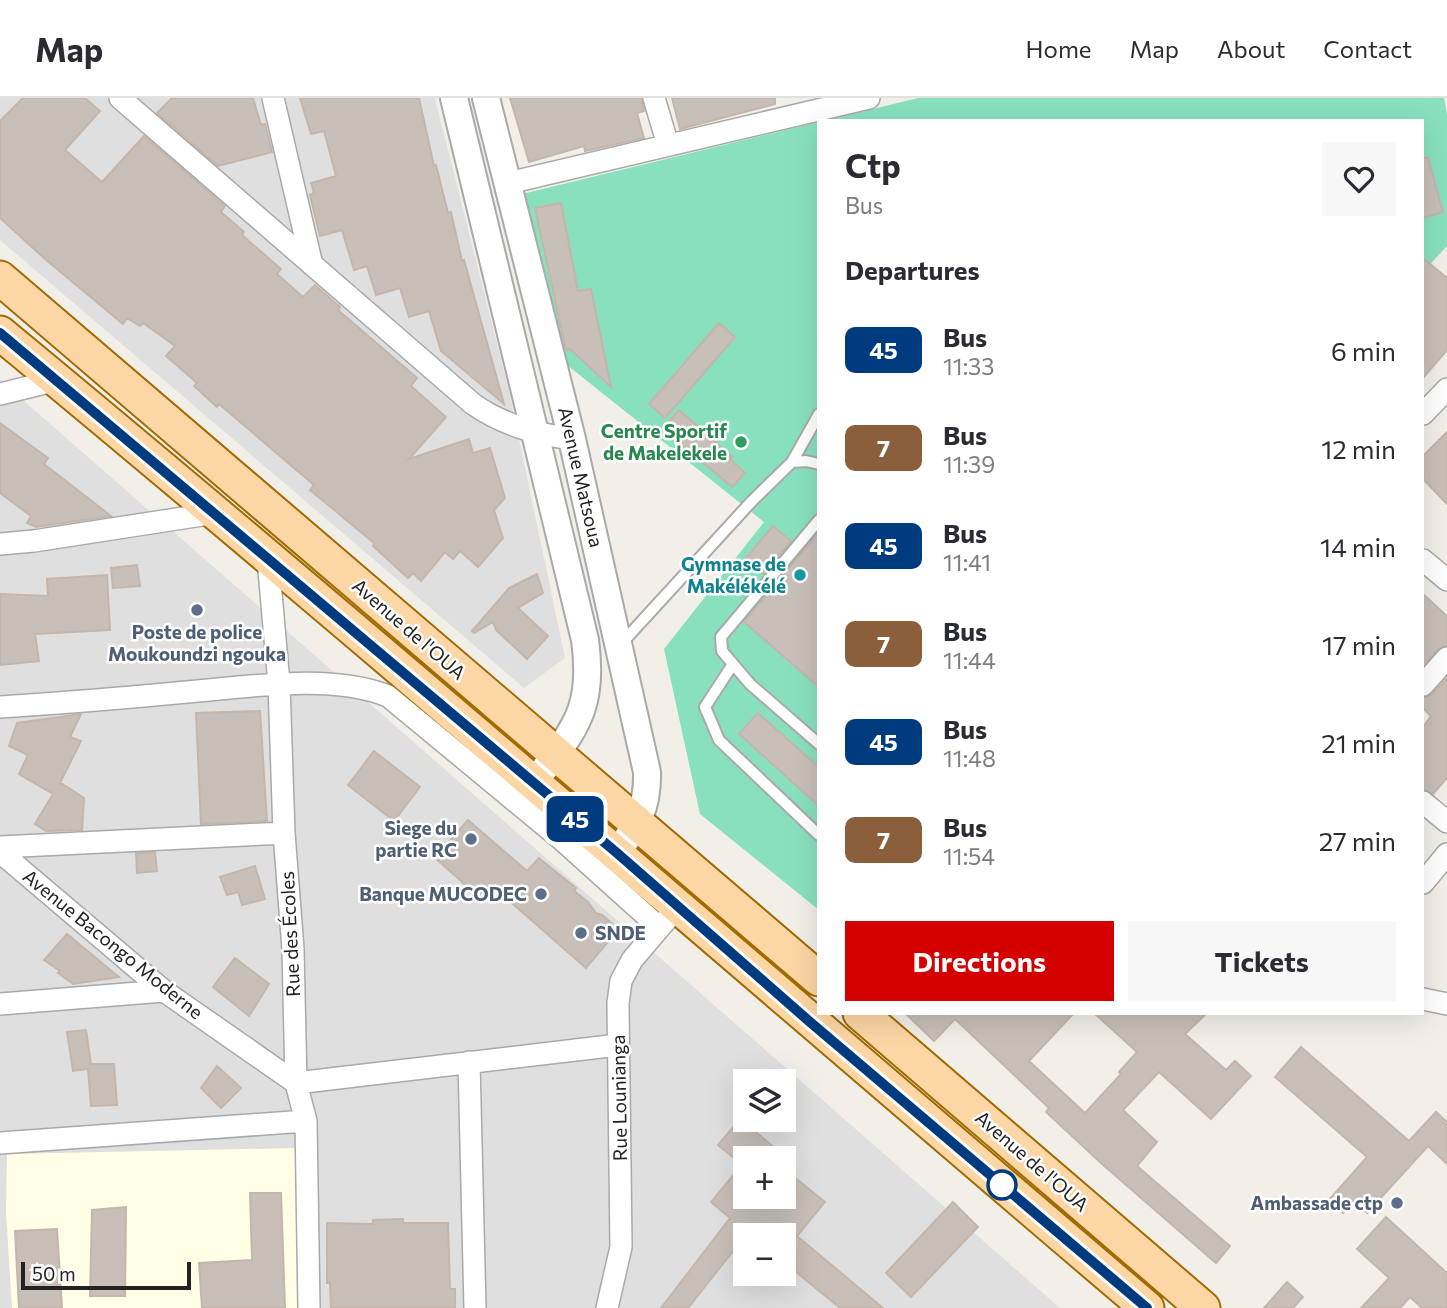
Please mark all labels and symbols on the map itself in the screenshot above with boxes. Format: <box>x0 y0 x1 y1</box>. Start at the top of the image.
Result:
street label: Avenue Matsoua <box>554 405 609 549</box>
place label: Centre Sportif de Makelekele <box>601 419 727 464</box>
marker: Centre Sportif de Makelekele <box>733 434 749 450</box>
place label: Gymnase de Makélékélé <box>681 552 786 597</box>
marker: Gymnase de Makélékélé <box>792 567 808 583</box>
street label: Avenue de l'OUA <box>348 573 471 684</box>
marker: Poste de police Moukoundzi ngouka <box>189 602 205 618</box>
place label: Poste de police Moukoundzi ngouka <box>108 620 286 665</box>
line badge: 45 <box>544 796 606 842</box>
place label: Siege du partie RC <box>375 816 457 861</box>
marker: Siege du partie RC <box>463 831 479 847</box>
street label: Avenue Bacongo Moderne <box>19 864 208 1023</box>
street label: Rue des Écoles <box>275 871 304 997</box>
place label: Banque MUCODEC <box>359 882 527 905</box>
marker: Banque MUCODEC <box>533 886 549 902</box>
place label: SNDE <box>595 921 646 944</box>
marker: SNDE <box>573 925 589 941</box>
street label: Rue Lounianga <box>606 1035 631 1161</box>
street label: Avenue de l'OUA <box>971 1105 1094 1216</box>
unlabelled marker <box>987 1170 1017 1200</box>
place label: Ambassade ctp <box>1251 1191 1383 1214</box>
marker: Ambassade ctp <box>1389 1195 1405 1211</box>
scale bar <box>21 1259 191 1291</box>

